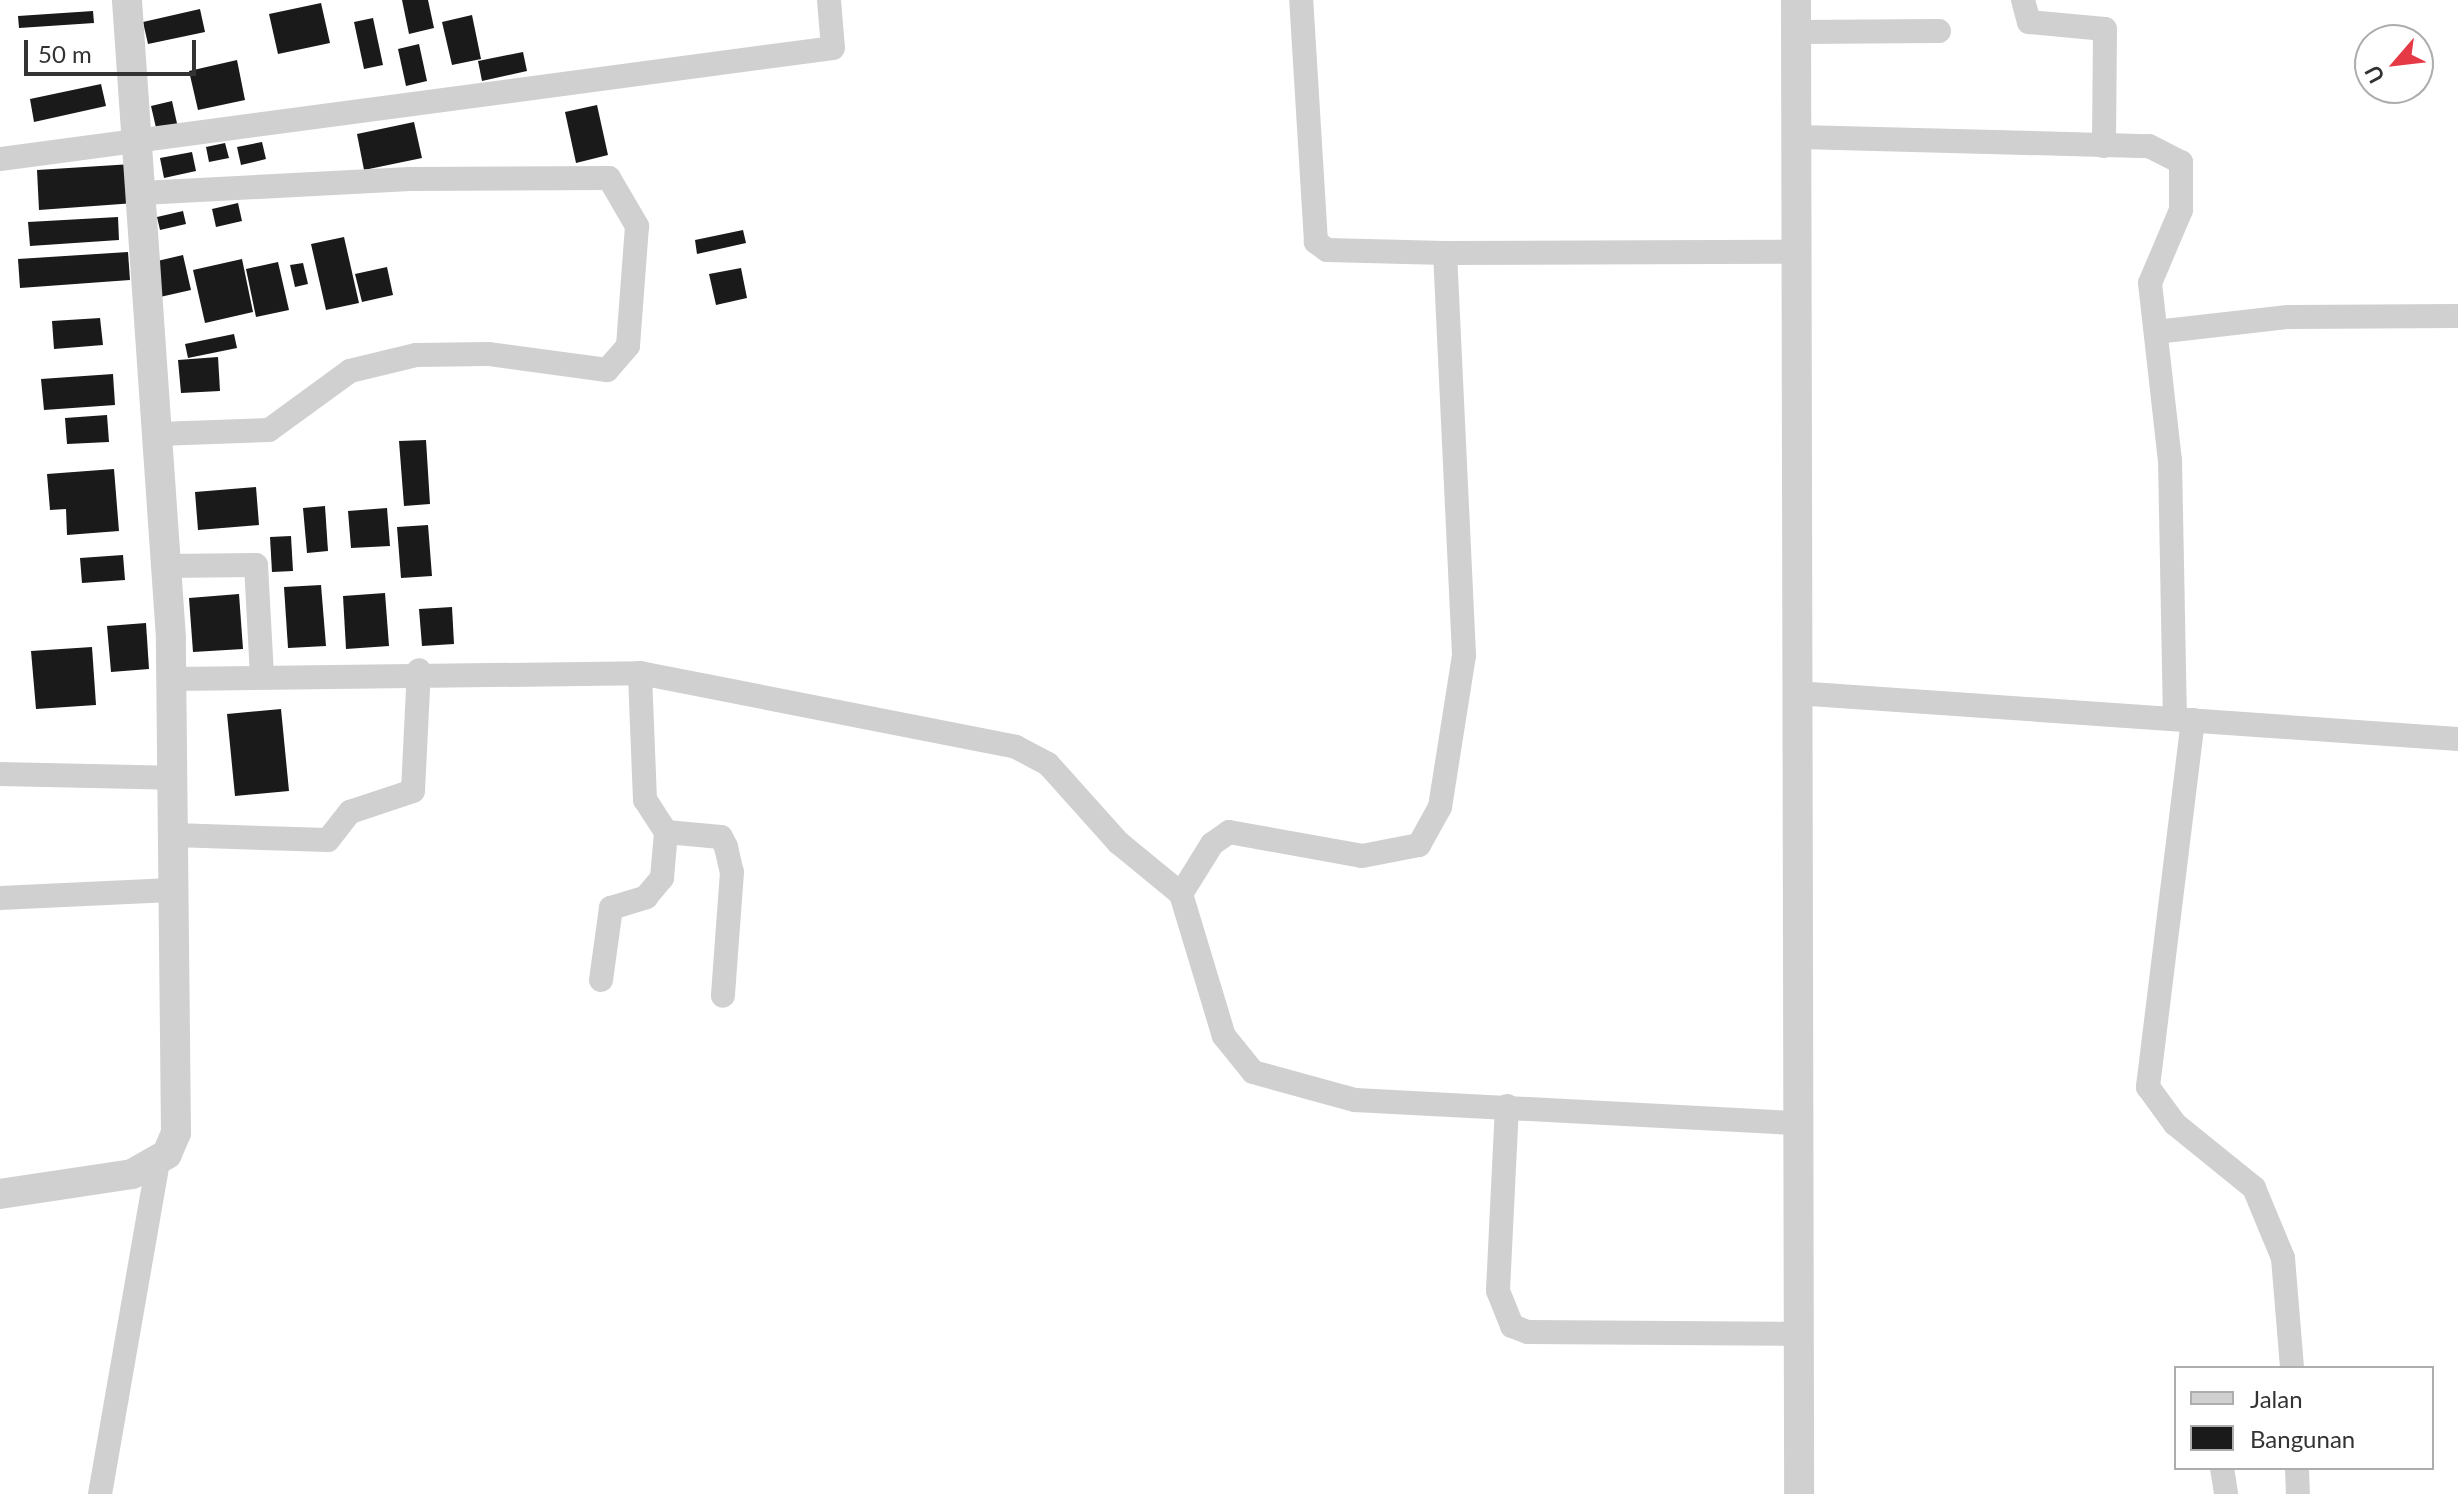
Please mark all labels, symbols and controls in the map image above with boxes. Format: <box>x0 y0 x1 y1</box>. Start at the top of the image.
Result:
scale bar <box>28 24 200 74</box>
north arrow <box>2354 24 2434 104</box>
text: 50 m <box>38 39 92 68</box>
text: U <box>2358 61 2390 88</box>
legend <box>2174 1366 2434 1470</box>
text: Jalan <box>2250 1384 2303 1413</box>
text: Bangunan <box>2250 1424 2355 1453</box>

